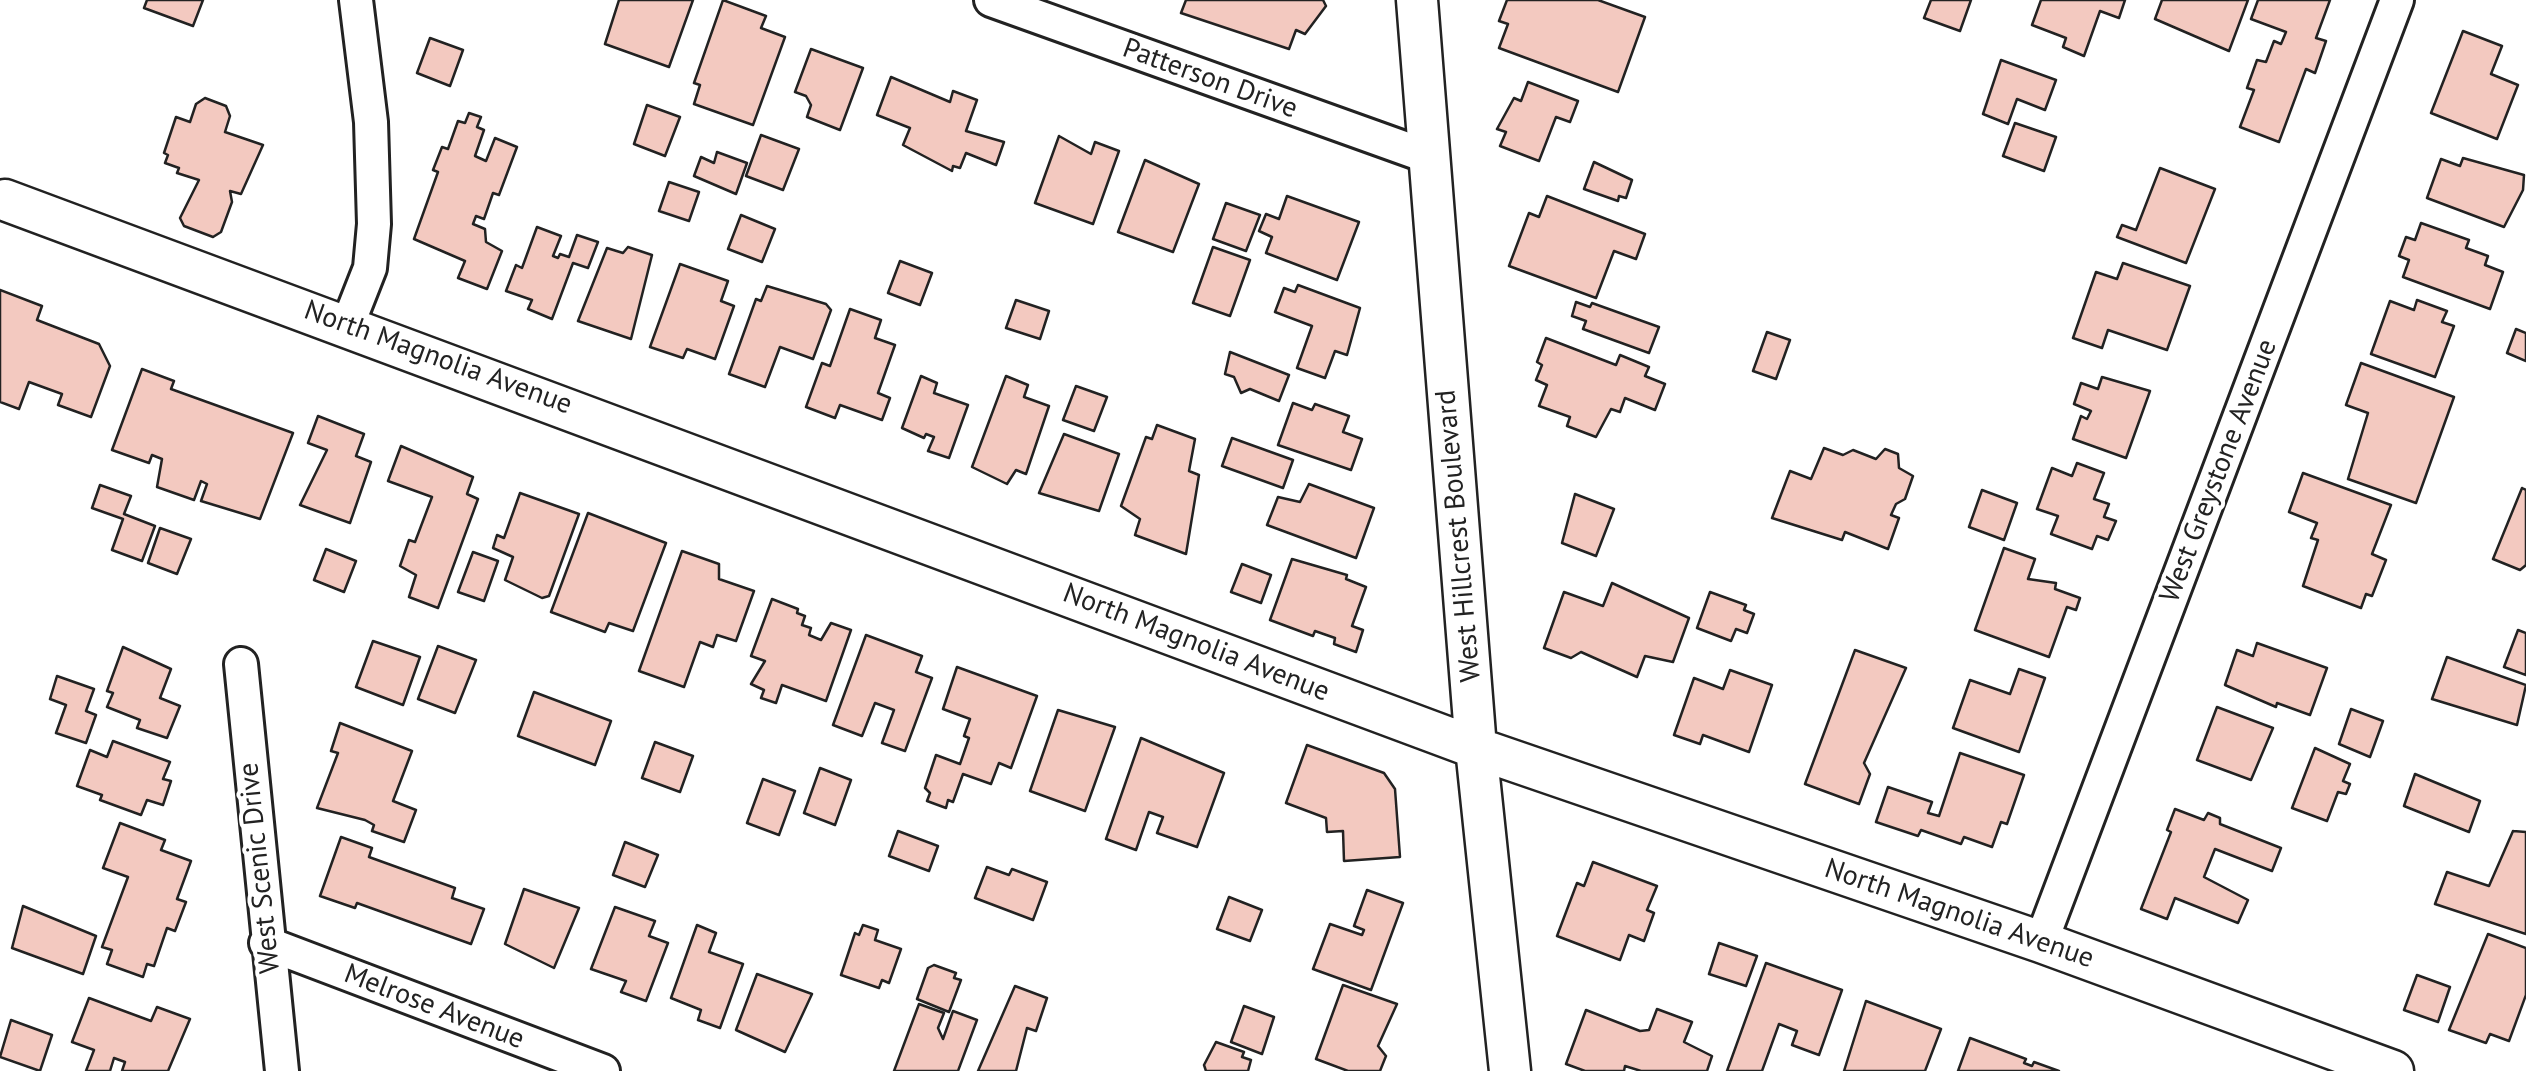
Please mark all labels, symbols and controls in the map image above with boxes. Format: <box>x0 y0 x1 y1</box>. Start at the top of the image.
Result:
street label: Patterson Drive <box>1118 32 1302 126</box>
street label: North Magnolia Avenue <box>300 294 576 422</box>
street label: West Greystone Avenue <box>2153 335 2285 607</box>
street label: West Hillcrest Boulevard <box>1429 389 1489 683</box>
street label: North Magnolia Avenue <box>1058 577 1334 709</box>
street label: West Scenic Drive <box>232 761 288 975</box>
street label: North Magnolia Avenue <box>1820 852 2098 976</box>
street label: Melrose Avenue <box>339 957 529 1057</box>

